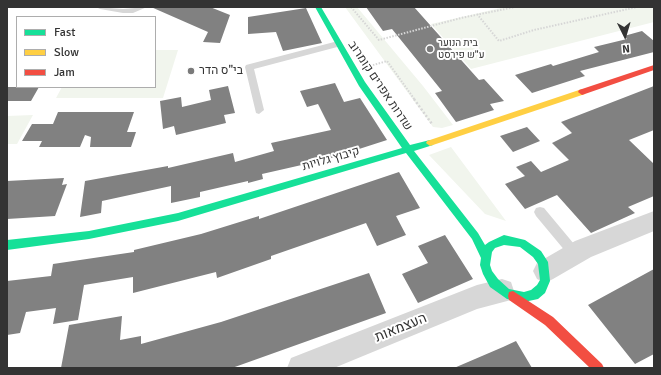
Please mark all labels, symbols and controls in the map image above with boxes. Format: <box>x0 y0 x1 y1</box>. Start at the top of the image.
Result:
legend <box>16 16 156 88</box>
north arrow <box>605 16 645 56</box>
text: Fast <box>54 25 75 40</box>
place label: בית הנוער ע"ש פירסט <box>438 37 485 60</box>
street label: שדרות אפרים קומרוב <box>345 39 415 133</box>
text: N <box>622 42 630 55</box>
marker: בית הנוער ע"ש פירסט <box>425 44 435 54</box>
text: Slow <box>54 45 79 60</box>
place label: בי"ס הדר <box>199 64 243 78</box>
text: Jam <box>54 65 75 80</box>
marker: בי"ס הדר <box>186 66 196 76</box>
street label: קיבוץ גלויות <box>301 144 361 174</box>
street label: העצמאות <box>372 310 430 346</box>

